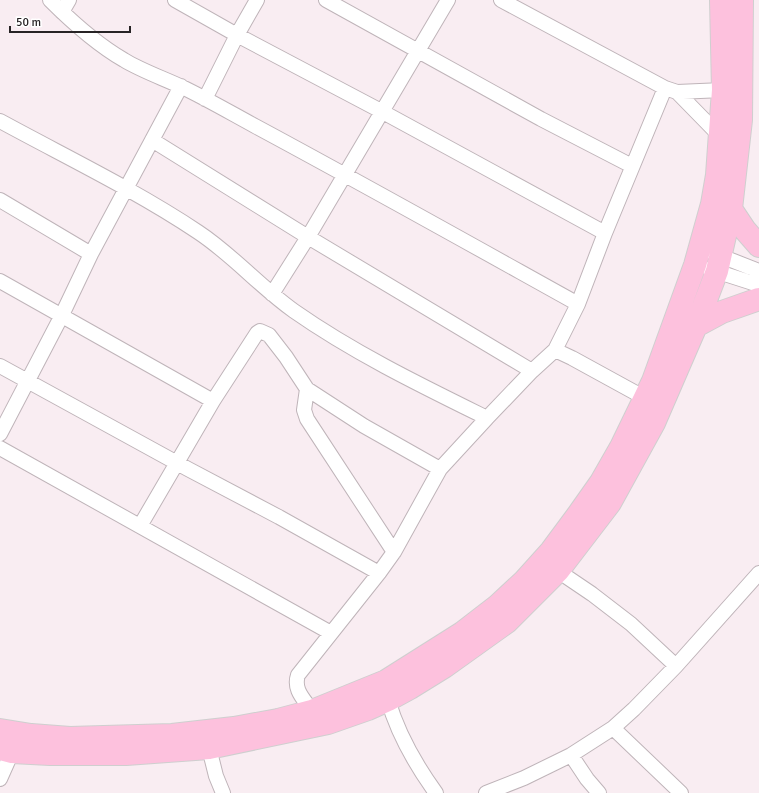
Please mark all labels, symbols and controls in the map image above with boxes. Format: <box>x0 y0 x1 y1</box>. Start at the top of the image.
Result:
scale bar <box>10 8 130 34</box>
text: 50 m <box>16 15 41 30</box>

